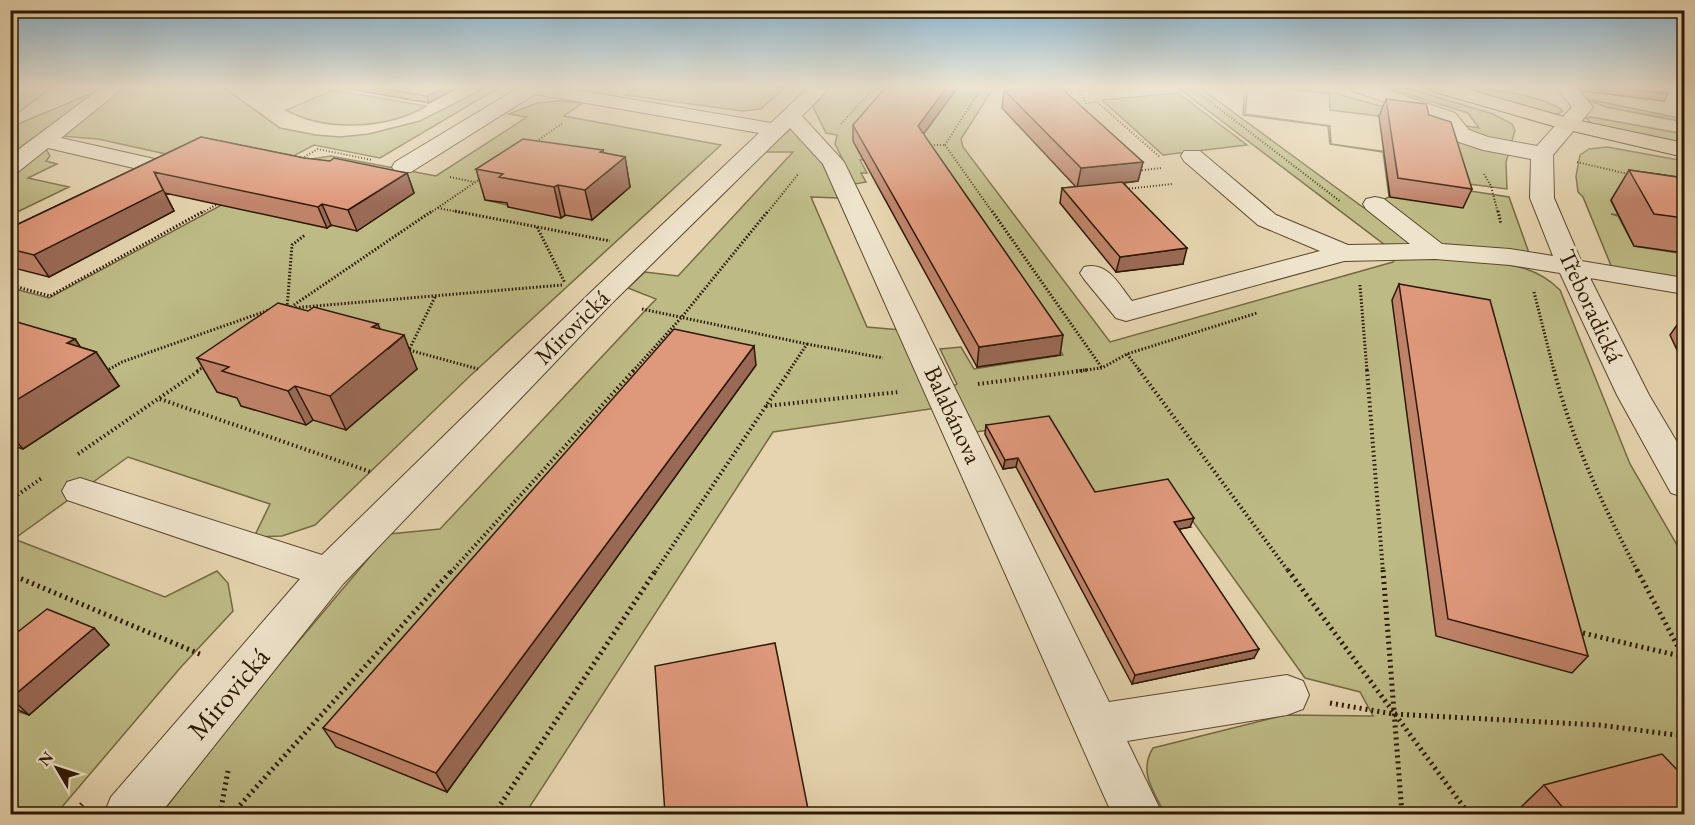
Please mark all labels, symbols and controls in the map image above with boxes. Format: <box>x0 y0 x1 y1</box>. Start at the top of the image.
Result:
street label: Třeboradická <box>1552 244 1631 368</box>
street label: Mirovická <box>527 282 616 371</box>
street label: Balabánova <box>917 361 990 469</box>
street label: Mirovická <box>179 639 278 747</box>
north arrow <box>27 738 87 798</box>
text: N <box>33 747 58 771</box>

